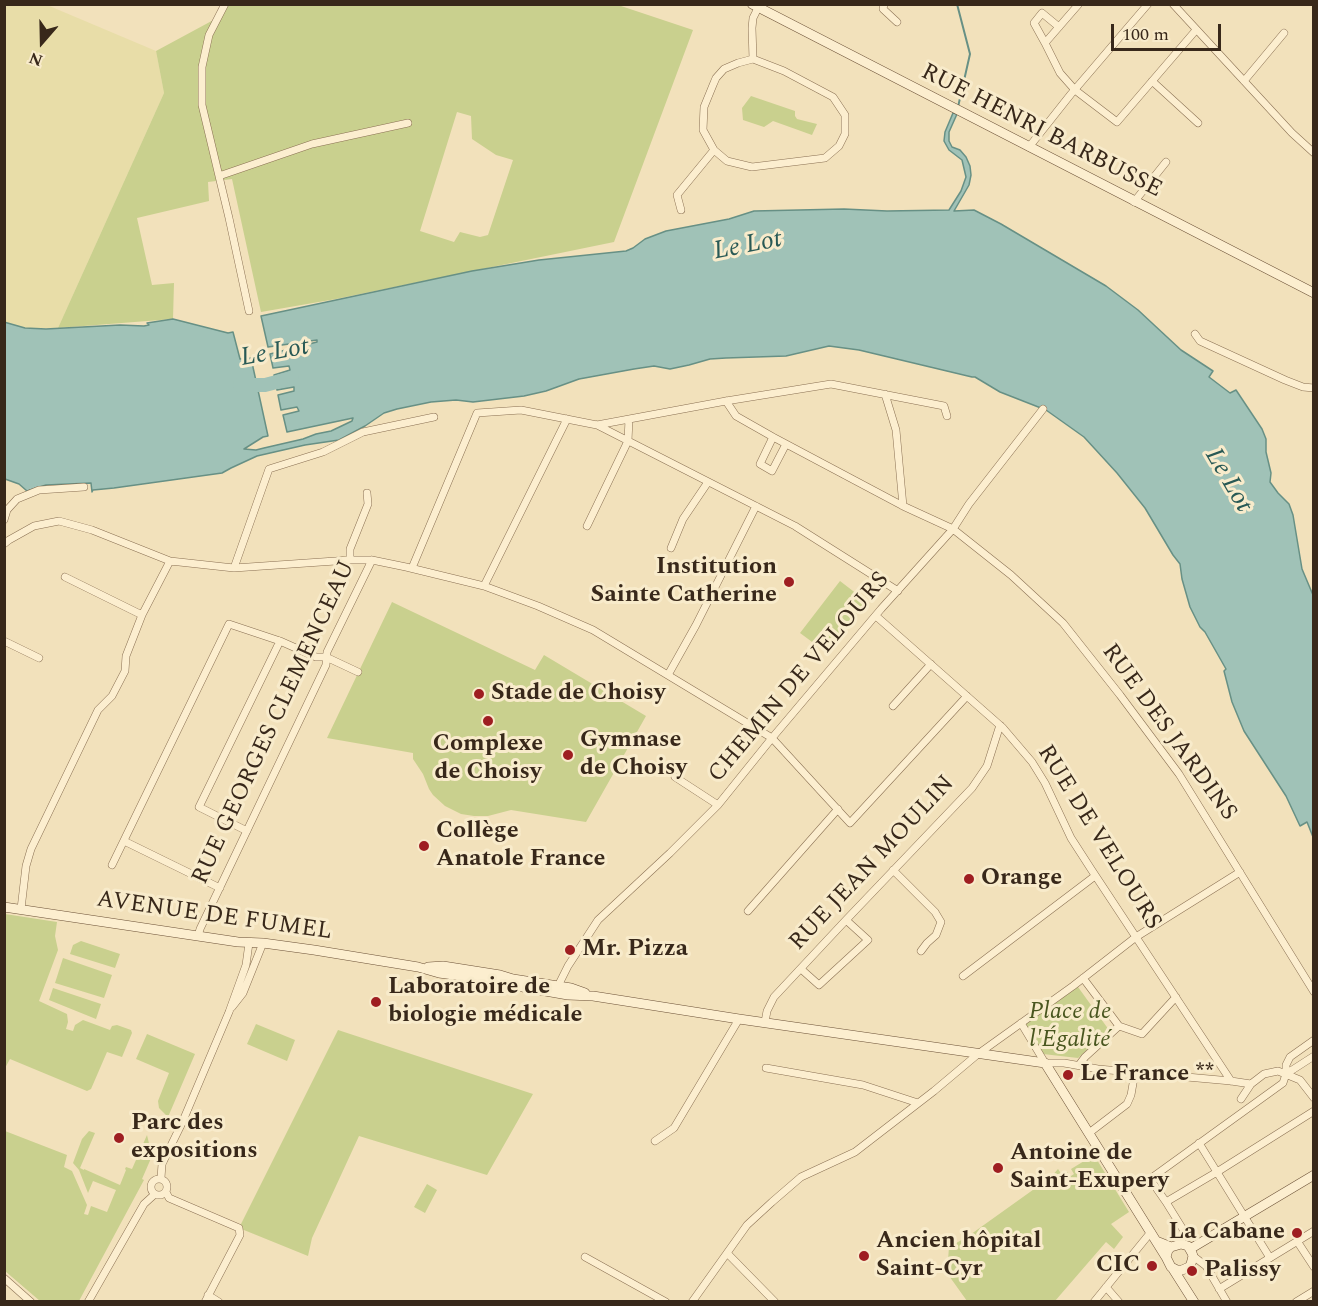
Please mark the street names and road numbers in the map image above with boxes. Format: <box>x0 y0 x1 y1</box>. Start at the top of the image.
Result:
street label: RUE HENRI BARBUSSE <box>916 59 1166 205</box>
street label: RUE GEORGES CLEMENCEAU <box>187 557 363 889</box>
street label: CHEMIN DE VELOURS <box>703 567 897 789</box>
street label: RUE DES JARDINS <box>1094 639 1242 827</box>
street label: RUE DE VELOURS <box>1030 740 1166 936</box>
street label: RUE JEAN MOULIN <box>784 770 962 958</box>
street label: AVENUE DE FUMEL <box>94 886 334 948</box>

